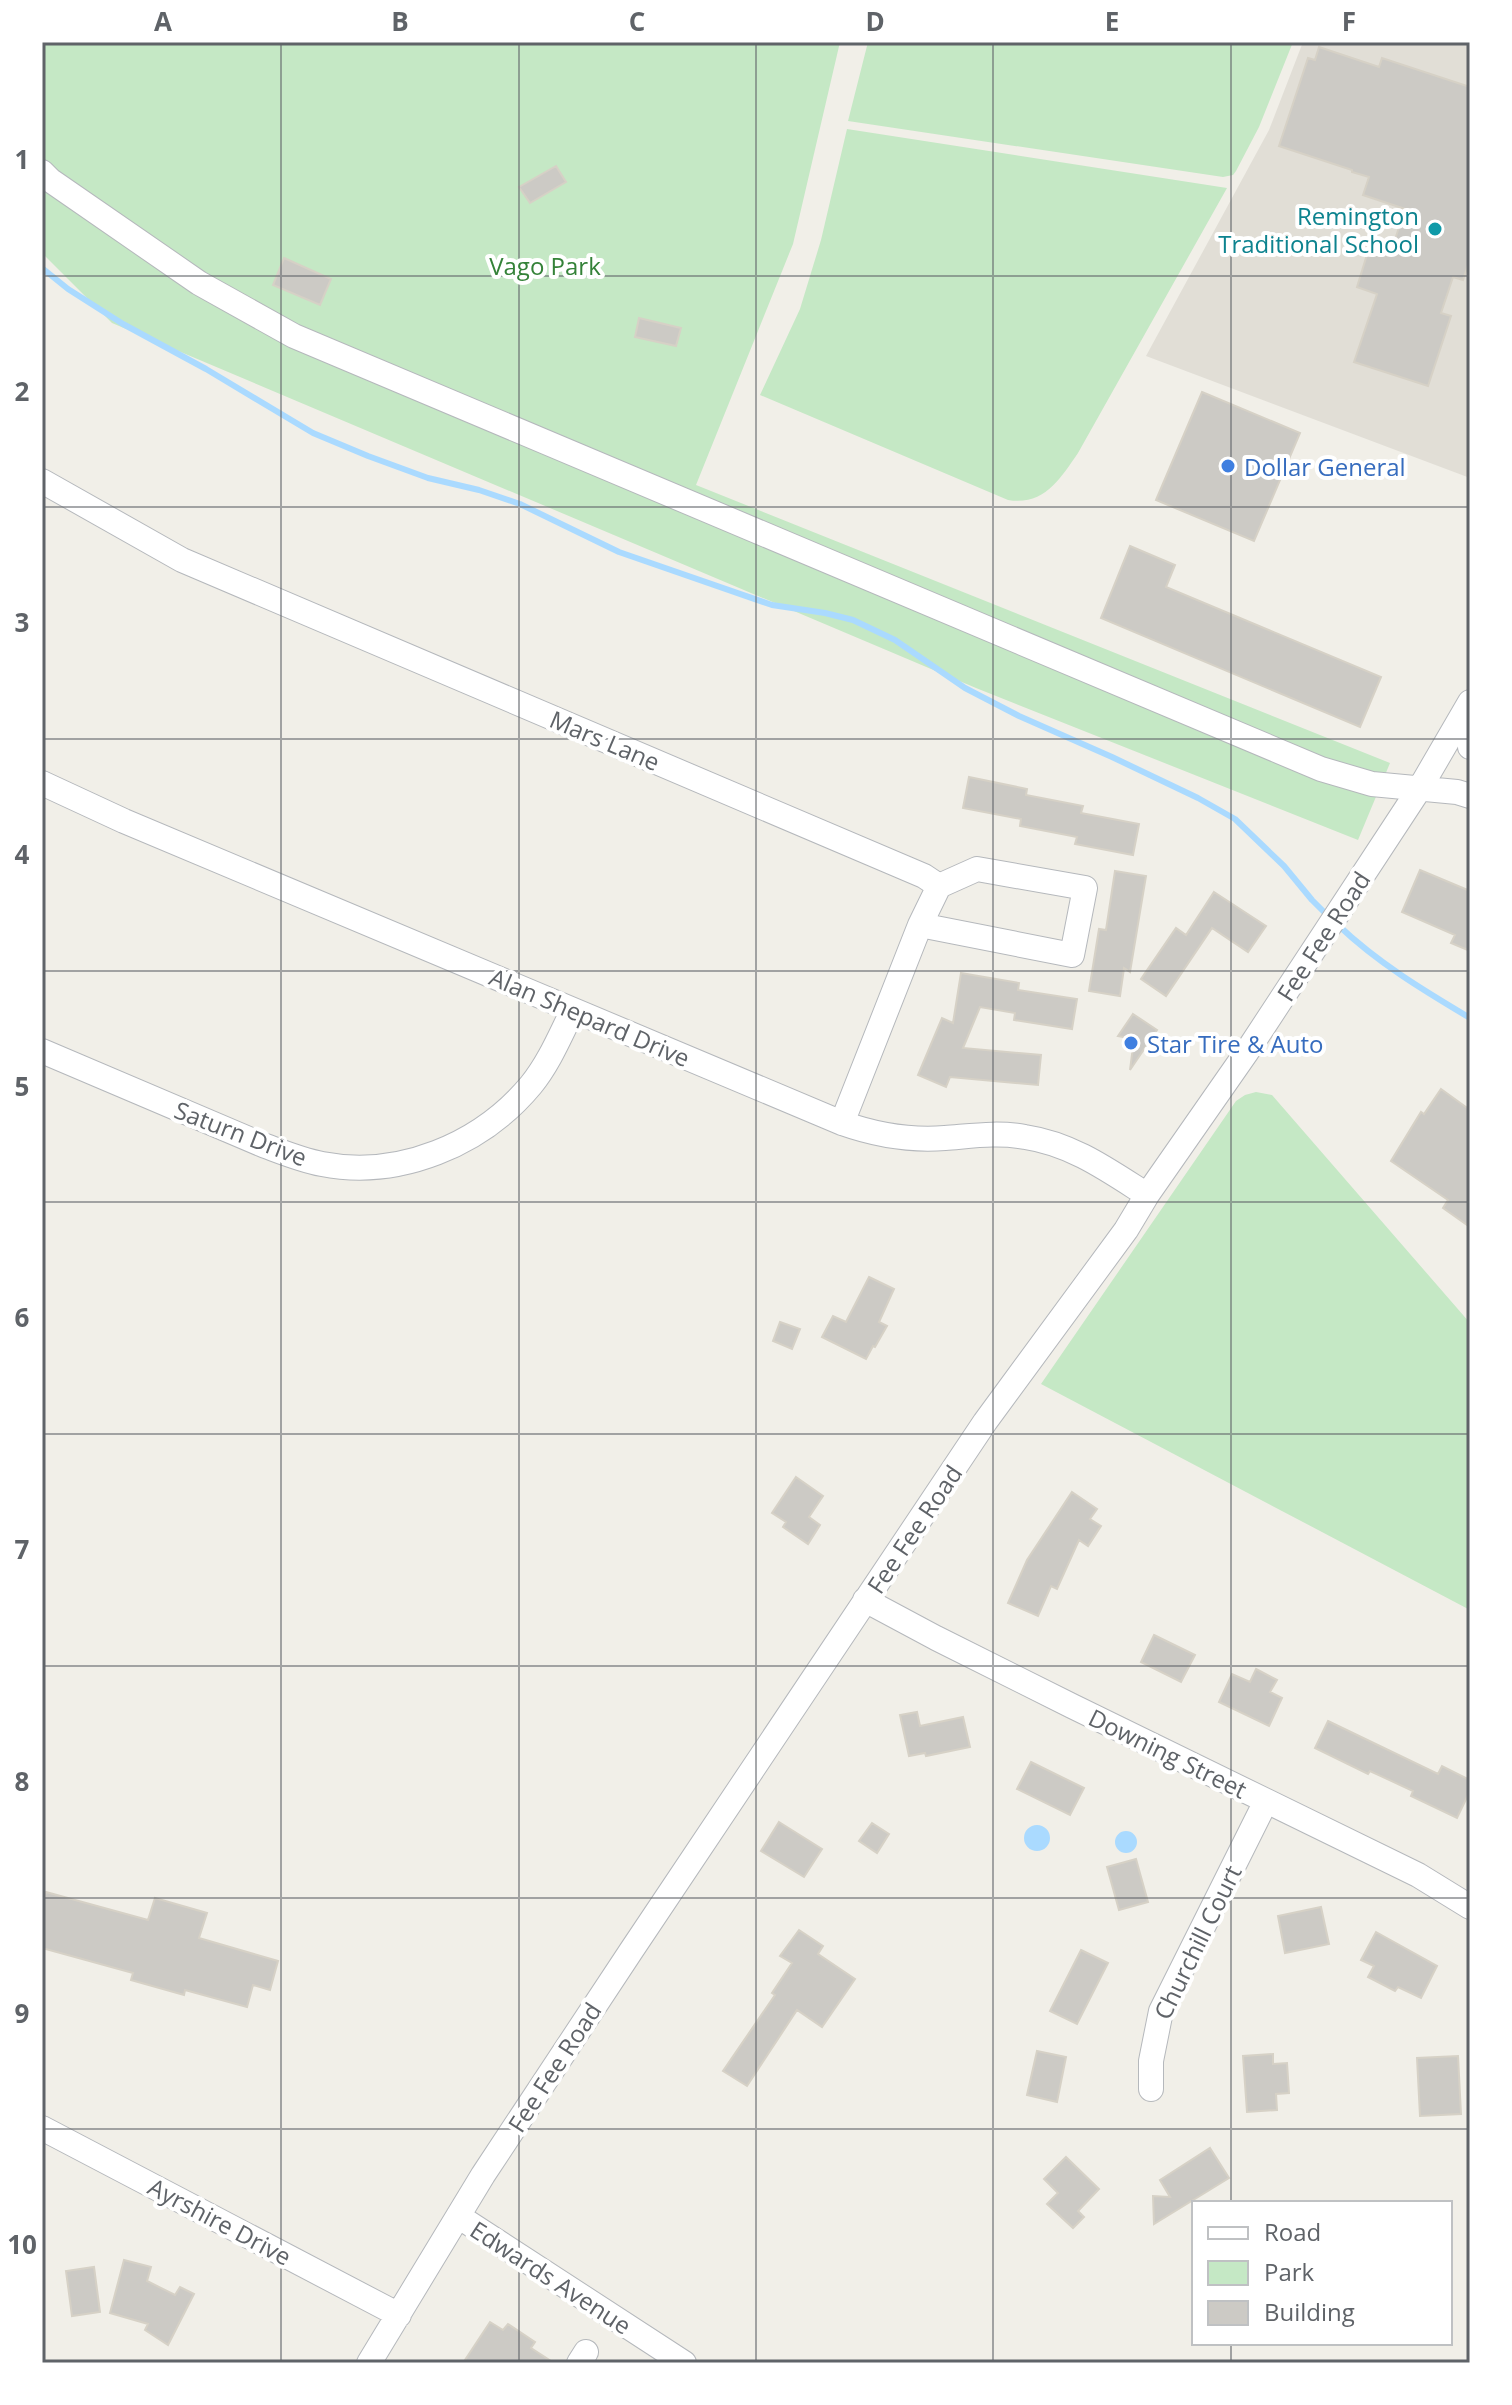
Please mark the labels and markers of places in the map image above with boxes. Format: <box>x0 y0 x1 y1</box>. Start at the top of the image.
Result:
place label: Remington Traditional School <box>1218 199 1419 260</box>
marker: Remington Traditional School <box>1426 220 1444 238</box>
place label: Dollar General <box>1244 450 1406 483</box>
marker: Dollar General <box>1219 457 1237 475</box>
place label: Star Tire & Auto <box>1147 1027 1324 1060</box>
marker: Star Tire & Auto <box>1122 1034 1140 1052</box>

